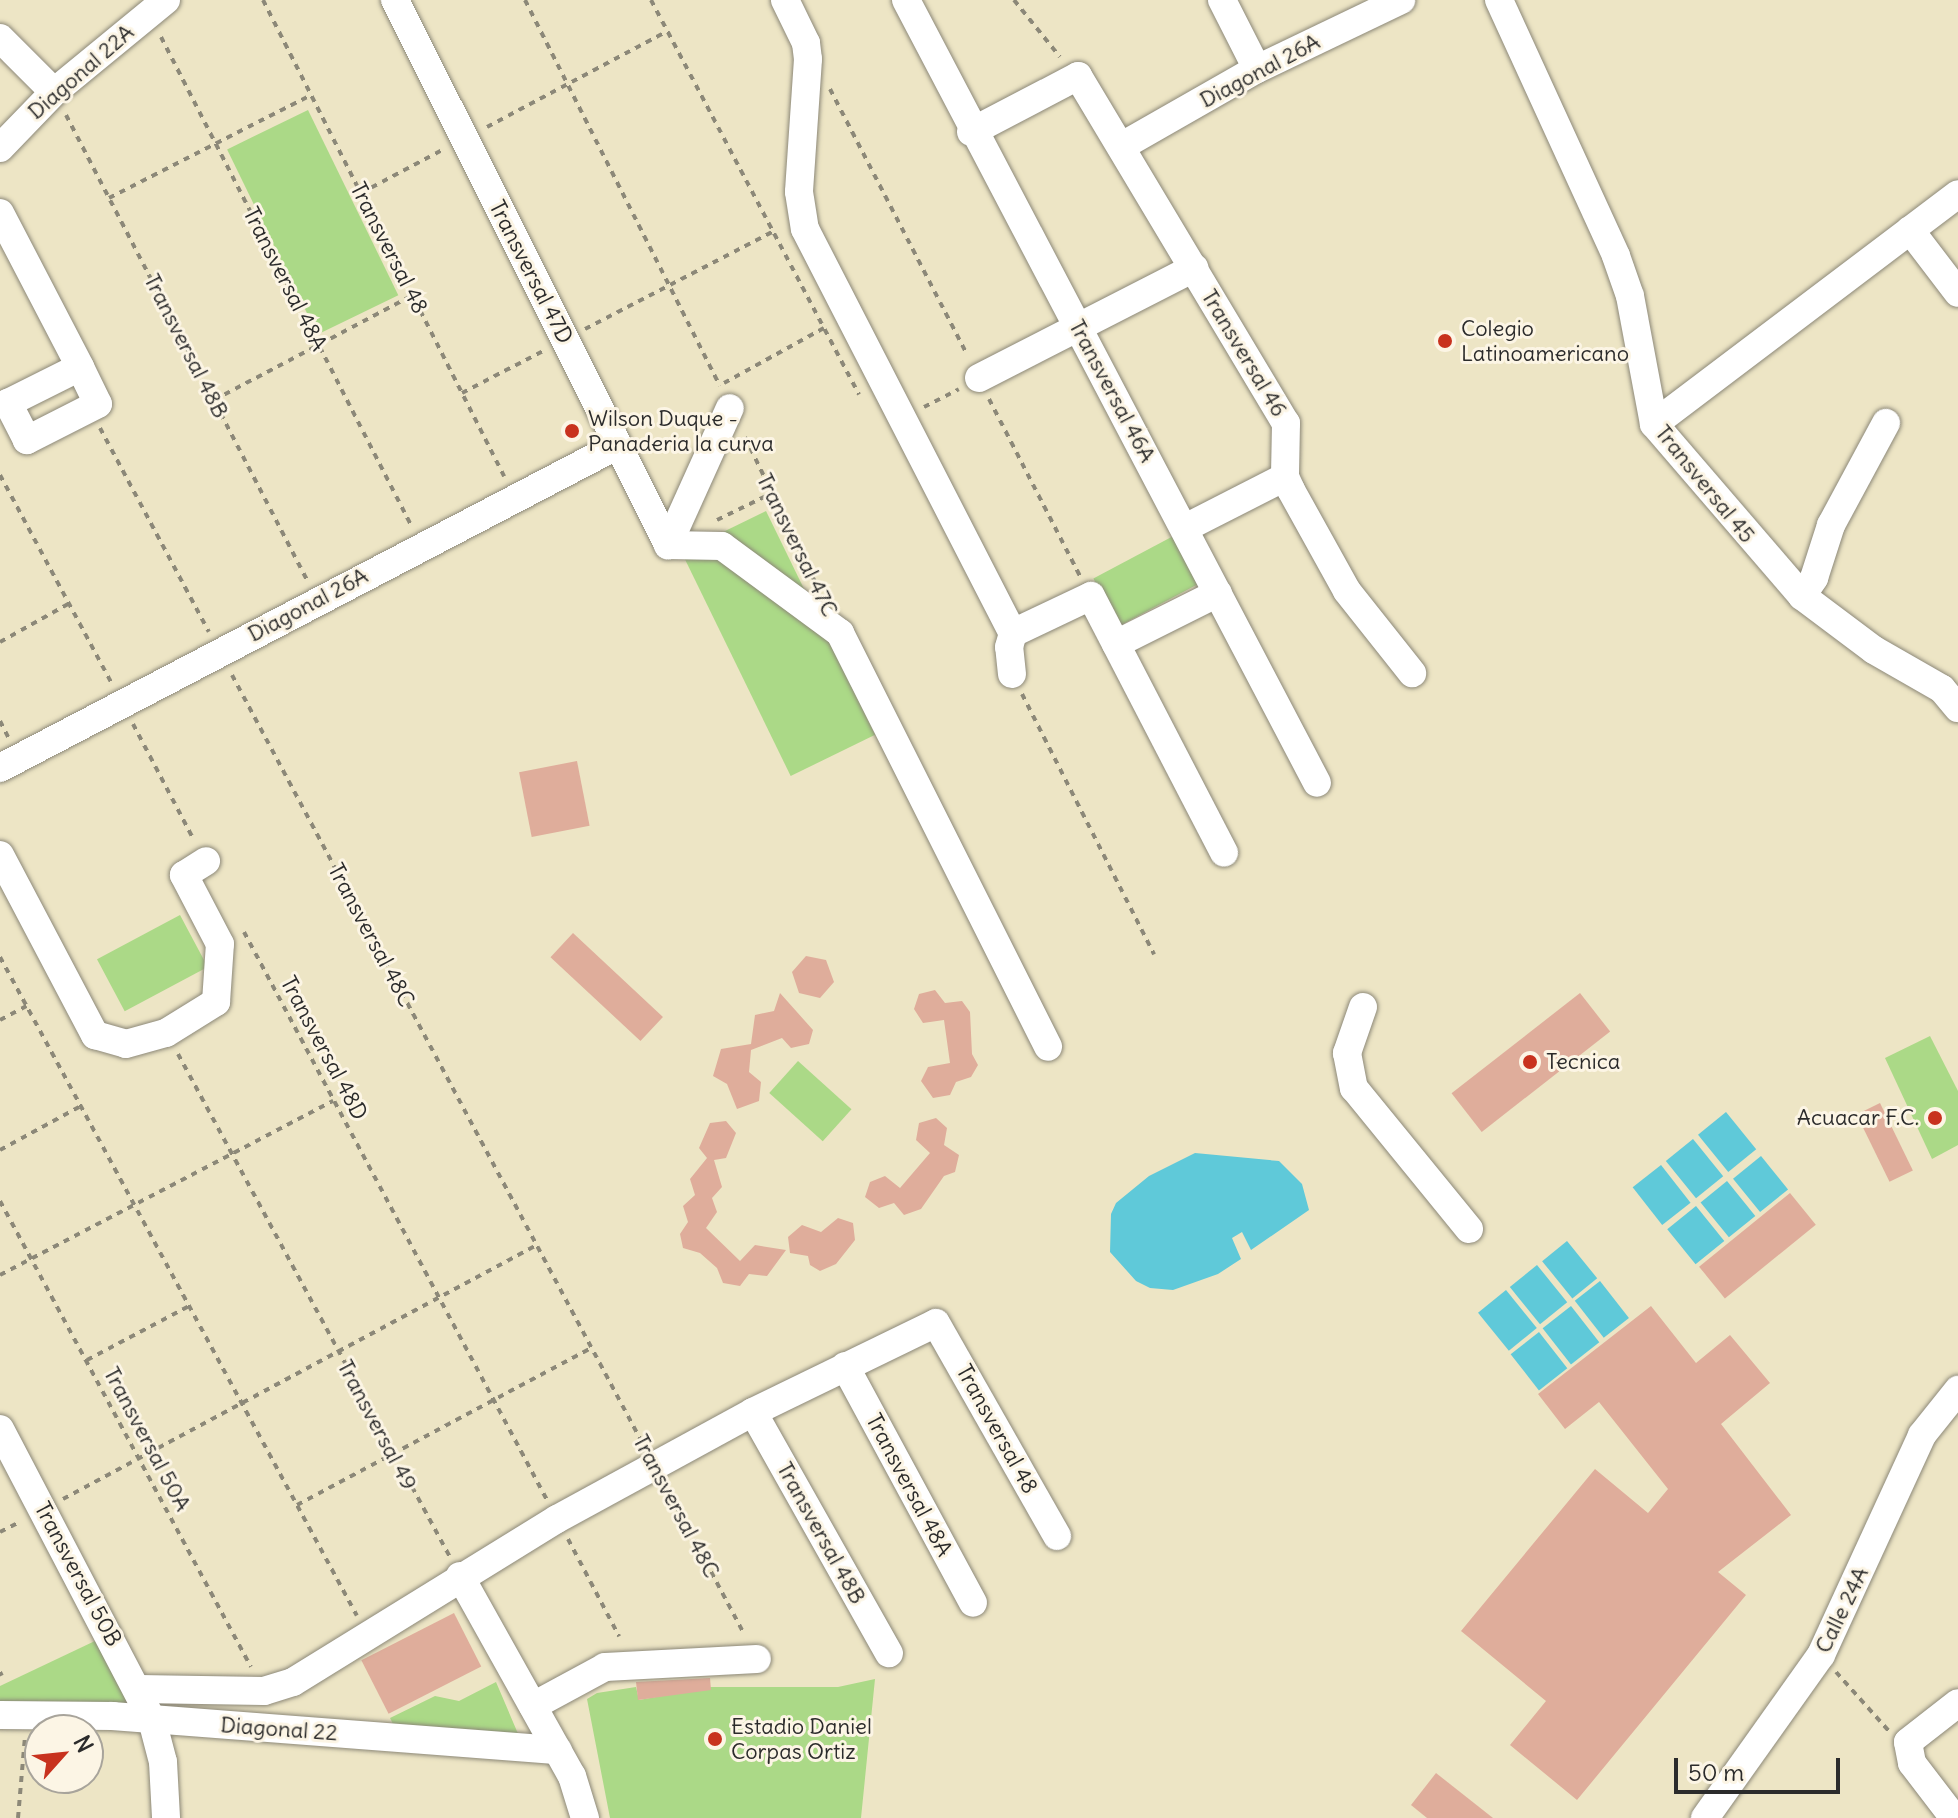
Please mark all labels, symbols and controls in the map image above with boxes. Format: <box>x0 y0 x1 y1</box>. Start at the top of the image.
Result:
street label: Diagonal 22A <box>23 19 139 125</box>
street label: Diagonal 26A <box>1196 28 1324 114</box>
street label: Transversal 48 <box>345 178 433 318</box>
street label: Transversal 47D <box>484 196 578 348</box>
street label: Transversal 48A <box>237 203 333 355</box>
street label: Transversal 48B <box>138 270 234 422</box>
street label: Transversal 46 <box>1196 285 1292 421</box>
street label: Transversal 46A <box>1063 315 1161 467</box>
place label: Colegio Latinoamericano <box>1461 315 1629 366</box>
marker: Colegio Latinoamericano <box>1436 332 1454 350</box>
place label: Wilson Duque - Panaderia la curva <box>588 405 774 456</box>
street label: Transversal 45 <box>1650 420 1760 548</box>
marker: Wilson Duque - Panaderia la curva <box>563 422 581 440</box>
street label: Transversal 47C <box>751 469 843 621</box>
street label: Diagonal 26A <box>244 562 372 648</box>
street label: Transversal 48C <box>322 859 420 1011</box>
street label: Transversal 48D <box>275 971 373 1125</box>
place label: Tecnica <box>1546 1049 1620 1075</box>
marker: Tecnica <box>1521 1053 1539 1071</box>
place label: Acuacar F.C. <box>1797 1105 1919 1131</box>
marker: Acuacar F.C. <box>1926 1109 1944 1127</box>
street label: Transversal 49 <box>332 1355 422 1495</box>
street label: Transversal 48 <box>951 1360 1043 1498</box>
street label: Transversal 50A <box>98 1362 196 1516</box>
street label: Transversal 48A <box>860 1409 958 1561</box>
street label: Transversal 48C <box>627 1430 725 1582</box>
street label: Transversal 48B <box>771 1457 871 1609</box>
street label: Transversal 50B <box>29 1497 127 1651</box>
street label: Calle 24A <box>1810 1563 1874 1657</box>
street label: Diagonal 22 <box>220 1712 338 1746</box>
place label: Estadio Daniel Corpas Ortiz <box>731 1713 872 1764</box>
north arrow <box>24 1714 104 1794</box>
marker: Estadio Daniel Corpas Ortiz <box>706 1730 724 1748</box>
text: N <box>68 1731 100 1757</box>
scale bar <box>1678 1742 1844 1792</box>
text: 50 m <box>1688 1757 1744 1787</box>

